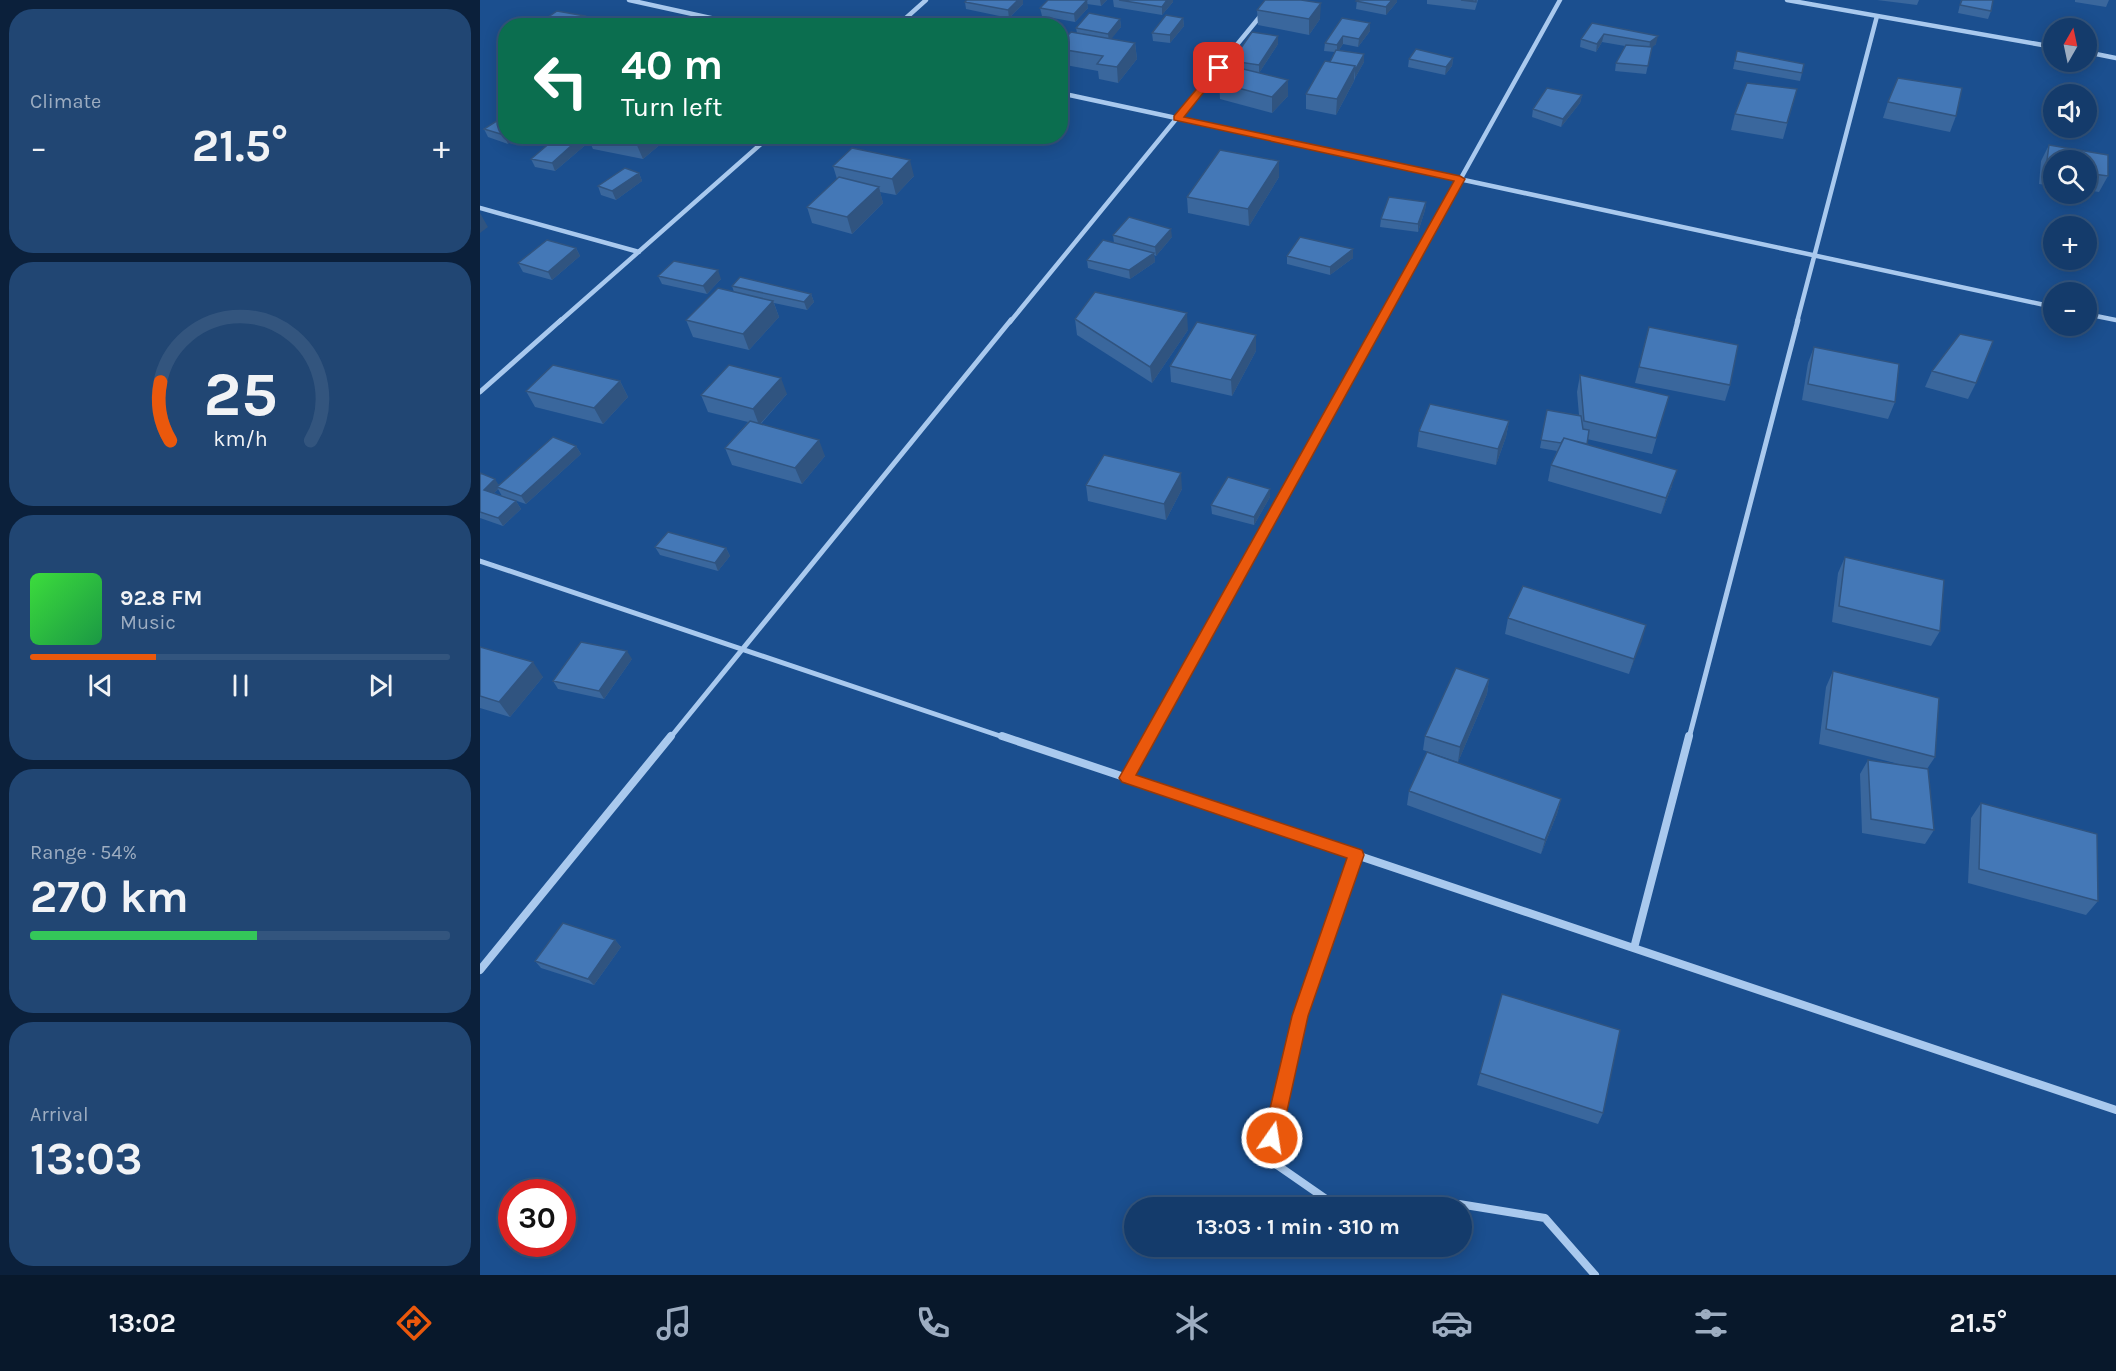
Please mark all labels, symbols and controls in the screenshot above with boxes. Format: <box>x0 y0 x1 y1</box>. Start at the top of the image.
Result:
north arrow <box>2043 18 2097 72</box>
map controls <box>2043 18 2097 336</box>
text: 40 m <box>621 40 723 90</box>
icon: left <box>522 42 600 120</box>
pin <box>1193 42 1244 93</box>
icon: arrive <box>1202 51 1235 84</box>
button: sound <box>2043 84 2097 138</box>
text: Climate <box>30 90 101 113</box>
text: Turn left <box>621 91 722 123</box>
text: 21.5° <box>192 120 288 172</box>
text: − <box>30 128 47 166</box>
text: + <box>433 128 450 166</box>
button: search <box>2043 150 2097 204</box>
button: + <box>2043 216 2097 270</box>
button: − <box>2043 282 2097 336</box>
text: 25 <box>203 358 277 431</box>
text: km/h <box>213 427 267 452</box>
text: 92.8 FM <box>120 585 203 611</box>
text: Music <box>120 611 176 634</box>
icon: previous <box>84 669 117 702</box>
icon: pause <box>224 669 257 702</box>
icon: next <box>364 669 397 702</box>
text: Range · 54% <box>30 841 137 864</box>
text: 270 km <box>30 871 189 923</box>
text: Arrival <box>30 1103 89 1126</box>
position arrow <box>1240 1106 1304 1170</box>
text: 13:03 <box>30 1133 143 1185</box>
speed limit sign: 30 <box>498 1179 576 1257</box>
text: 13:03 · 1 min · 310 m <box>1196 1214 1400 1240</box>
icon: directions <box>393 1302 435 1344</box>
icon: music <box>653 1302 695 1344</box>
icon: phone <box>912 1302 954 1344</box>
icon: climate <box>1171 1302 1213 1344</box>
icon: car <box>1431 1302 1473 1344</box>
icon: filters <box>1690 1302 1732 1344</box>
text: 13:02 <box>109 1307 176 1339</box>
text: 21.5° <box>1949 1307 2007 1339</box>

